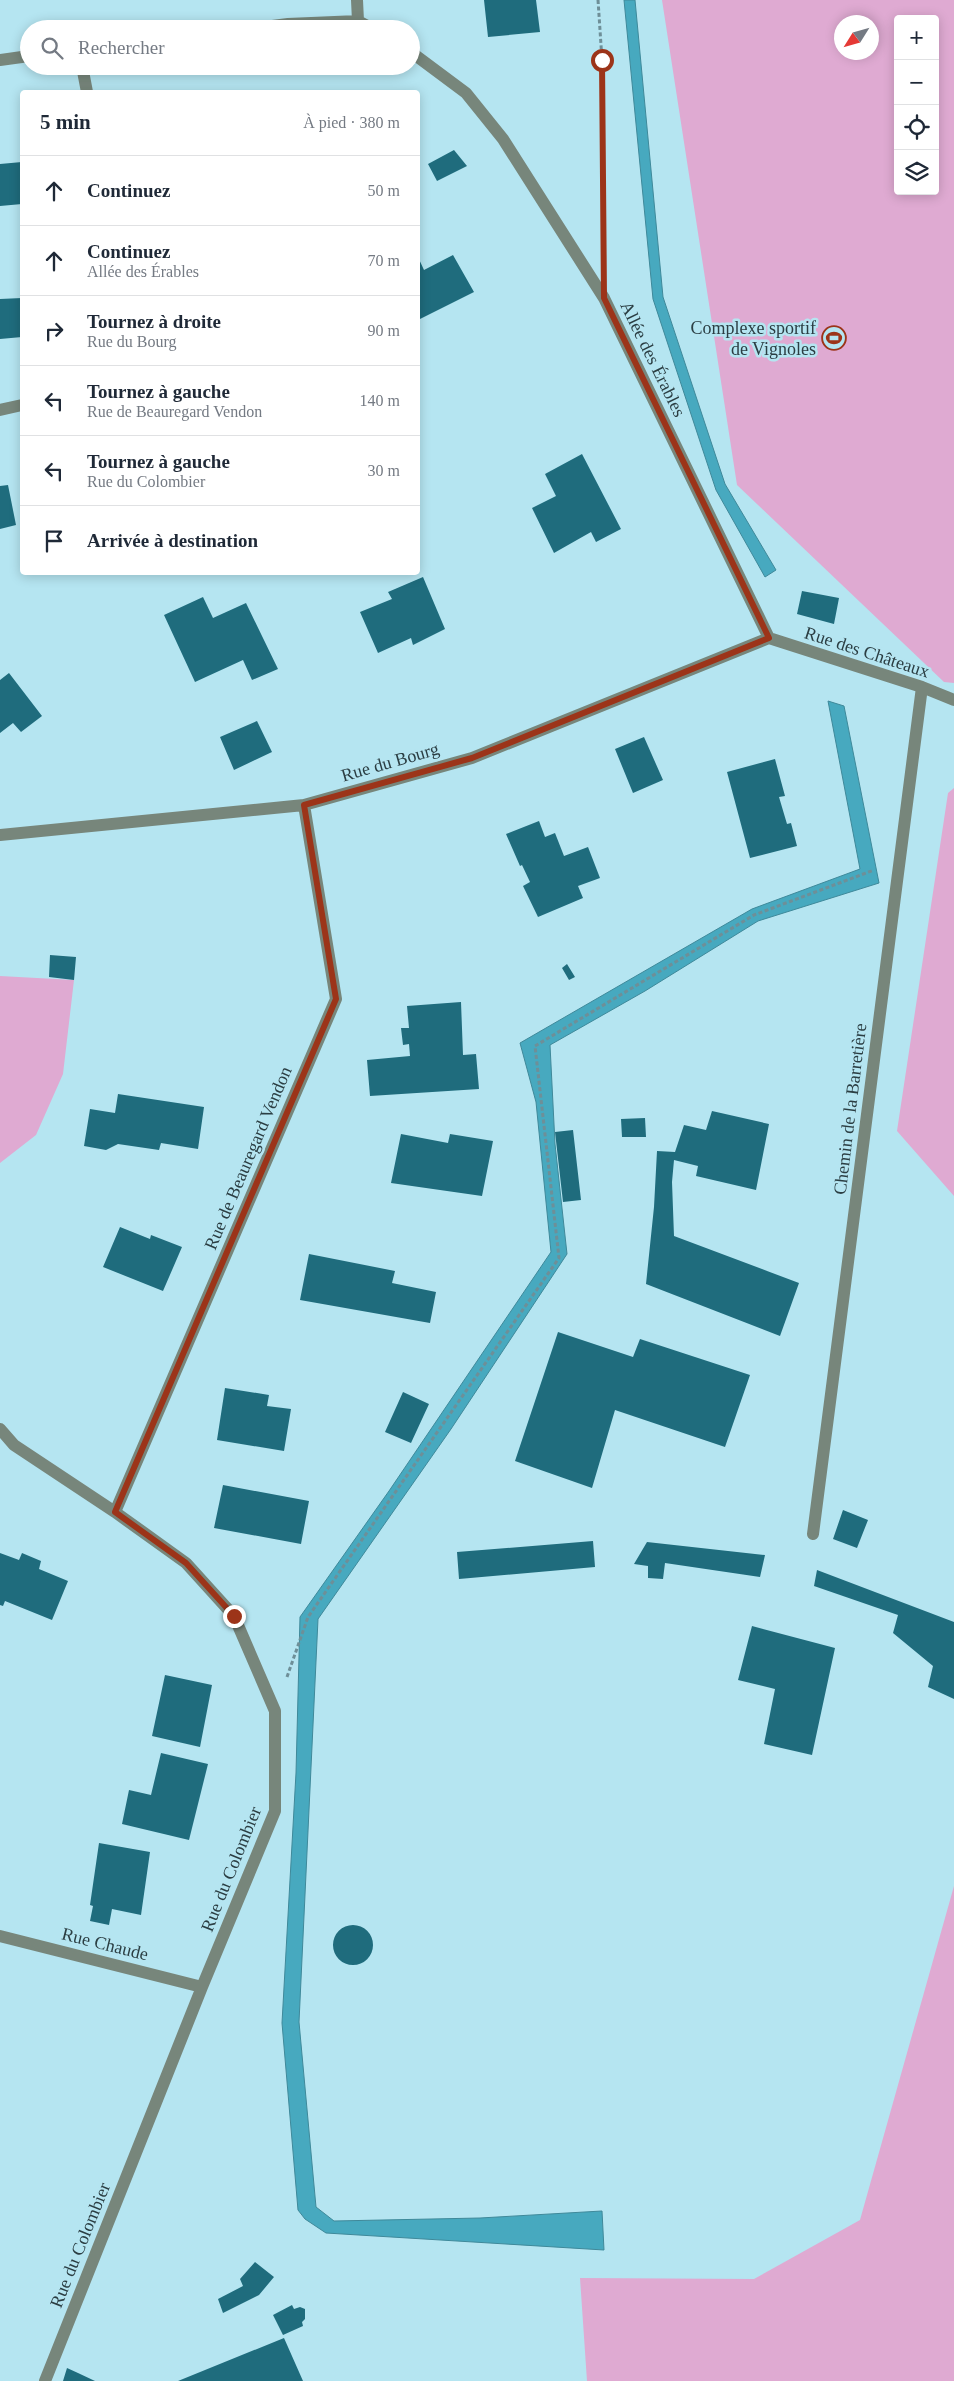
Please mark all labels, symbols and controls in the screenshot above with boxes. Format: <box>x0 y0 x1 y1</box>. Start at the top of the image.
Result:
north arrow <box>834 15 879 60</box>
map controls <box>894 15 939 195</box>
button: + <box>894 15 939 60</box>
search box <box>20 20 420 75</box>
icon: search <box>38 34 66 62</box>
text: Rechercher <box>78 37 165 58</box>
route start <box>591 49 614 72</box>
button: − <box>894 60 939 105</box>
button: locate <box>894 105 939 150</box>
text: 5 min <box>40 110 91 134</box>
text: À pied · 380 m <box>303 114 400 131</box>
button: layers <box>894 150 939 195</box>
icon: ahead <box>40 177 68 205</box>
text: Continuez <box>87 180 170 201</box>
text: 50 m <box>368 182 400 199</box>
text: Continuez <box>87 241 170 262</box>
icon: ahead <box>40 247 68 275</box>
text: 70 m <box>368 252 400 269</box>
text: Allée des Érables <box>87 263 199 280</box>
street label: Allée des Érables <box>616 298 690 420</box>
text: Tournez à droite <box>87 311 221 332</box>
icon: right <box>40 317 68 345</box>
place label: Complexe sportif de Vignoles <box>691 318 816 359</box>
text: 90 m <box>368 322 400 339</box>
sports icon: Complexe sportif de Vignoles <box>821 325 847 351</box>
text: Rue du Bourg <box>87 333 176 350</box>
text: Tournez à gauche <box>87 381 230 402</box>
icon: left <box>40 387 68 415</box>
text: 140 m <box>360 392 400 409</box>
text: Rue de Beauregard Vendon <box>87 403 262 420</box>
text: Tournez à gauche <box>87 451 230 472</box>
icon: left <box>40 457 68 485</box>
text: 30 m <box>368 462 400 479</box>
text: Rue du Colombier <box>87 473 205 490</box>
icon: arrive <box>40 527 68 555</box>
text: Arrivée à destination <box>87 530 258 551</box>
street label: Rue des Châteaux <box>802 622 932 682</box>
street label: Rue du Bourg <box>339 739 441 785</box>
street label: Chemin de la Barretière <box>830 1022 870 1196</box>
street label: Rue de Beauregard Vendon <box>200 1063 296 1253</box>
route end <box>223 1605 246 1628</box>
street label: Rue du Colombier <box>197 1804 265 1934</box>
street label: Rue Chaude <box>60 1924 150 1964</box>
street label: Rue du Colombier <box>46 2180 114 2310</box>

